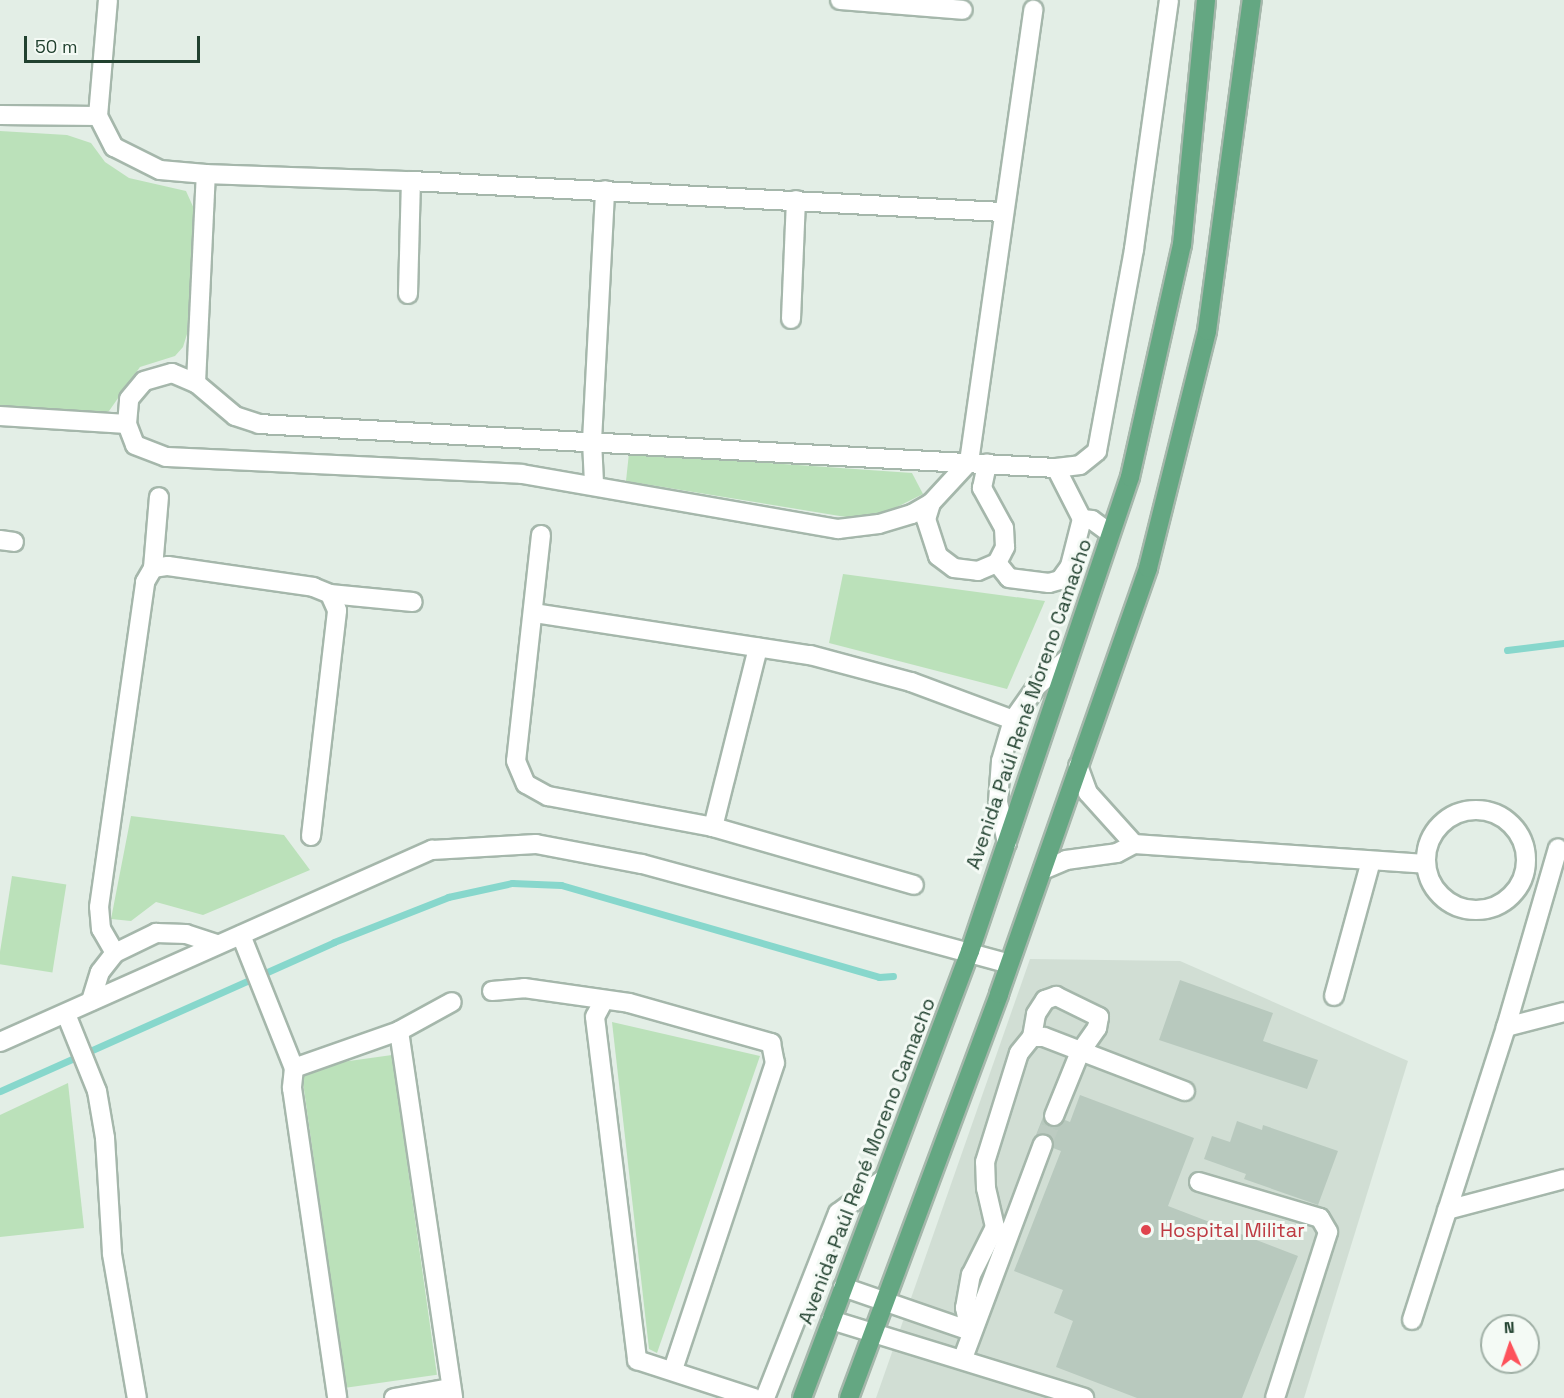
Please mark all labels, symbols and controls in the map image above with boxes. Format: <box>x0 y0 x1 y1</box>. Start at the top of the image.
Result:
scale bar <box>27 24 202 62</box>
text: 50 m <box>35 35 77 58</box>
street label: Avenida Paúl René Moreno Camacho <box>961 536 1097 872</box>
street label: Avenida Paúl René Moreno Camacho <box>793 994 941 1328</box>
place label: Hospital Militar <box>1160 1218 1305 1242</box>
marker: Hospital Militar <box>1137 1221 1155 1239</box>
north arrow <box>1480 1314 1540 1374</box>
text: N <box>1503 1317 1515 1338</box>

